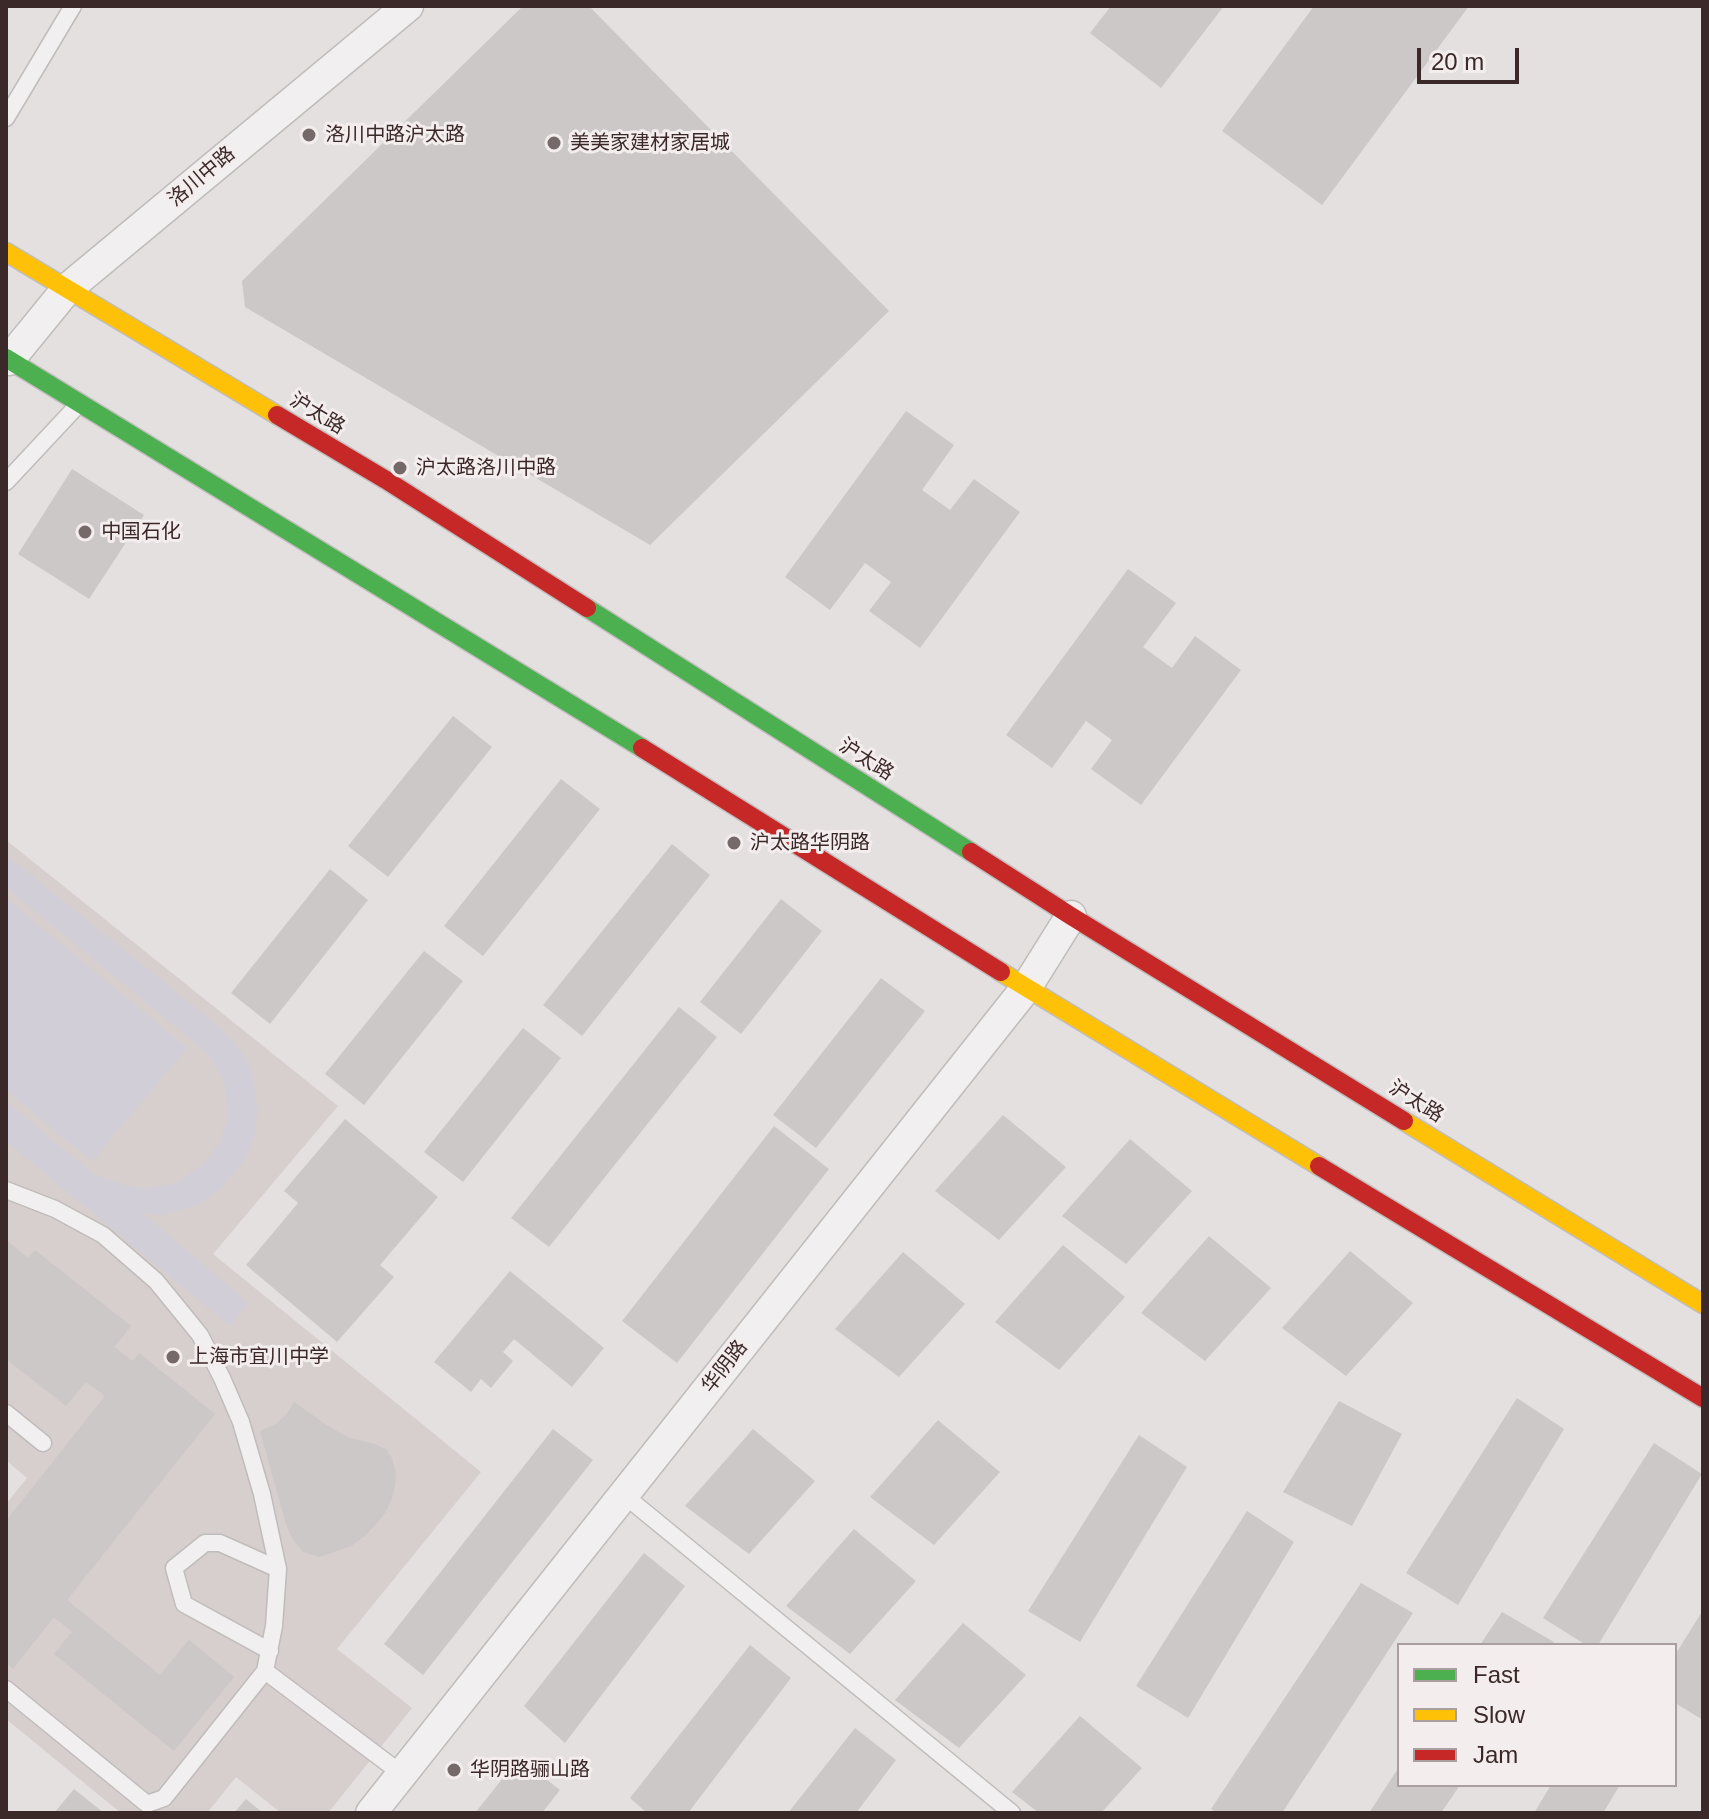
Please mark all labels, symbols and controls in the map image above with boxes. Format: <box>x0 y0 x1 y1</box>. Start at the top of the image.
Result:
scale bar <box>1421 32 1523 82</box>
text: 20 m <box>1431 48 1484 75</box>
place label: 洛川中路沪太路 <box>325 123 465 147</box>
marker: 洛川中路沪太路 <box>300 126 318 144</box>
place label: 美美家建材家居城 <box>570 131 730 155</box>
marker: 美美家建材家居城 <box>545 134 563 152</box>
street label: 洛川中路 <box>164 142 240 212</box>
street label: 沪太路 <box>285 388 349 440</box>
place label: 沪太路洛川中路 <box>416 456 556 480</box>
marker: 沪太路洛川中路 <box>391 459 409 477</box>
place label: 中国石化 <box>101 520 181 544</box>
marker: 中国石化 <box>76 523 94 541</box>
street label: 沪太路 <box>834 734 898 786</box>
place label: 沪太路华阴路 <box>750 831 870 855</box>
marker: 沪太路华阴路 <box>725 834 743 852</box>
street label: 沪太路 <box>1384 1076 1448 1128</box>
street label: 华阴路 <box>697 1336 753 1398</box>
place label: 上海市宜川中学 <box>189 1345 329 1369</box>
marker: 上海市宜川中学 <box>164 1348 182 1366</box>
legend <box>1397 1643 1677 1787</box>
text: Fast <box>1473 1661 1520 1688</box>
text: Slow <box>1473 1701 1525 1728</box>
text: Jam <box>1473 1741 1518 1768</box>
place label: 华阴路骊山路 <box>470 1758 590 1782</box>
marker: 华阴路骊山路 <box>445 1761 463 1779</box>

